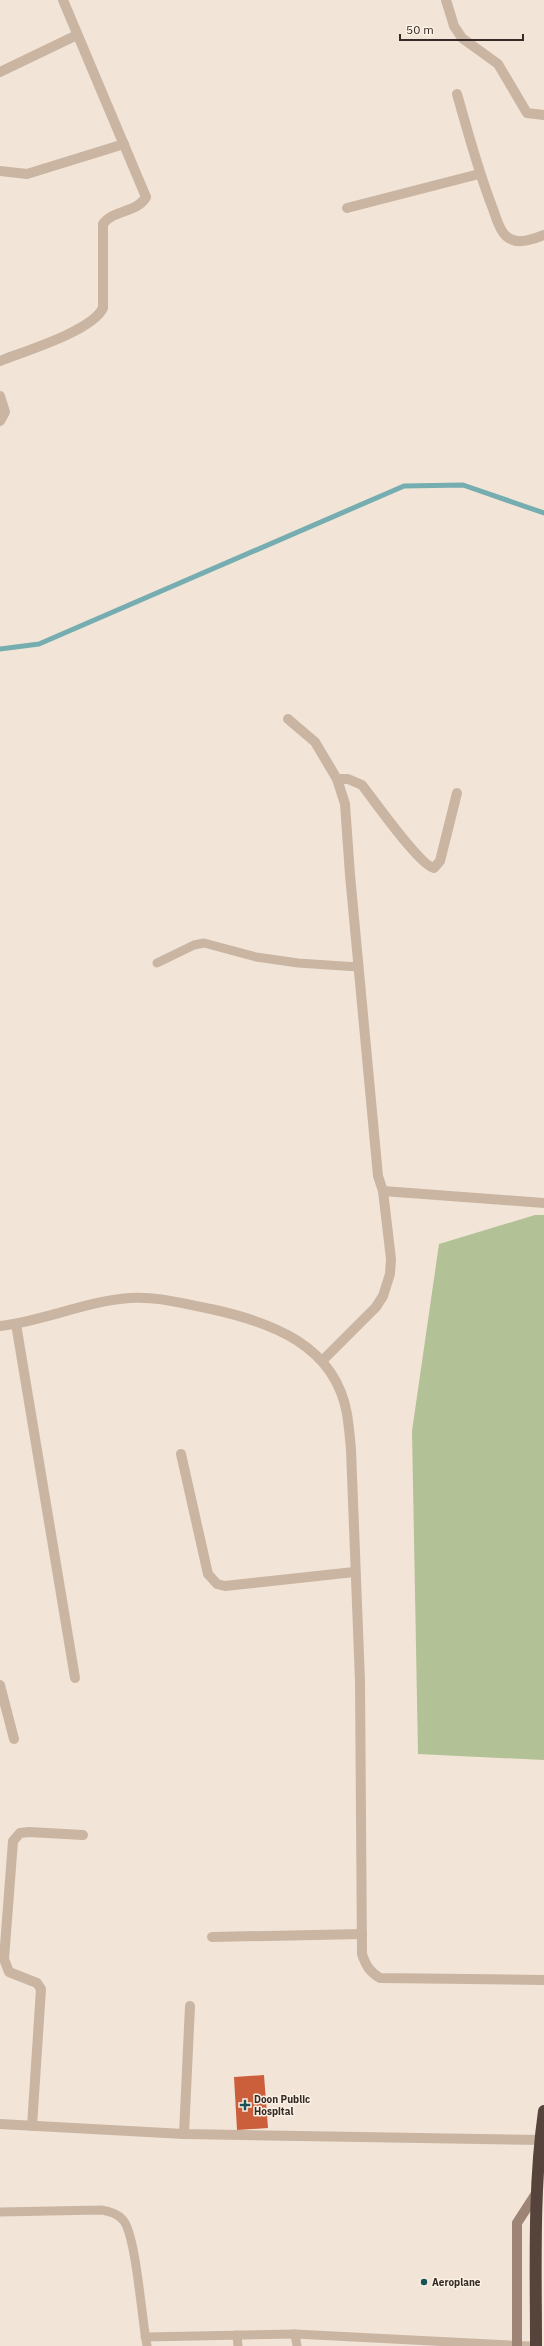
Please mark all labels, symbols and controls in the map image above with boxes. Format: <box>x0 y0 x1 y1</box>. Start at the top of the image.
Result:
scale bar <box>400 16 523 42</box>
text: 50 m <box>406 22 434 37</box>
place label: Doon Public Hospital <box>254 2093 310 2118</box>
marker: Doon Public Hospital <box>239 2099 251 2111</box>
place label: Aeroplane <box>432 2276 481 2289</box>
marker: Aeroplane <box>419 2277 429 2287</box>

